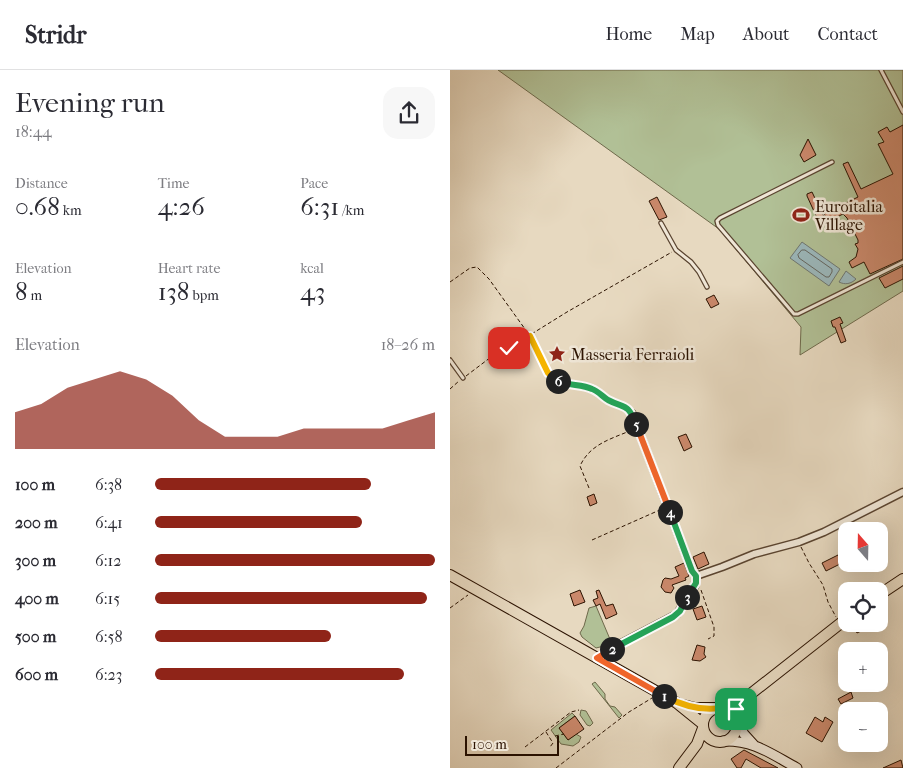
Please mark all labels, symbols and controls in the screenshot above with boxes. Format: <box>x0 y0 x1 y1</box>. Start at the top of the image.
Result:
text: Stridr <box>25 21 86 49</box>
text: Home <box>605 24 652 45</box>
text: Map <box>680 24 715 45</box>
text: About <box>743 24 789 45</box>
text: Contact <box>817 24 878 45</box>
text: Evening run <box>15 86 165 119</box>
button: share <box>383 87 435 139</box>
text: 18:44 <box>15 122 52 141</box>
text: Distance <box>15 175 68 192</box>
text: Time <box>158 175 189 192</box>
text: Pace <box>300 175 328 192</box>
text: 0.68 <box>15 192 60 221</box>
text: 4:26 <box>158 192 205 221</box>
text: 6:31 <box>300 192 339 221</box>
place label: Euroitalia Village <box>814 197 883 234</box>
text: km <box>60 202 82 219</box>
text: /km <box>339 202 364 219</box>
sports icon: Euroitalia Village <box>791 205 811 225</box>
text: Elevation <box>15 260 72 277</box>
text: Heart rate <box>158 260 220 277</box>
text: kcal <box>300 260 324 277</box>
text: 8 <box>15 277 28 306</box>
text: 138 <box>158 277 189 306</box>
text: 43 <box>300 277 325 306</box>
text: m <box>28 287 42 304</box>
text: bpm <box>189 287 219 304</box>
pin <box>488 327 530 369</box>
icon: check <box>495 334 523 362</box>
text: Elevation <box>15 335 80 354</box>
text: 18–26 m <box>381 335 435 354</box>
place icon: Masseria Ferraioli <box>547 344 567 364</box>
place label: Masseria Ferraioli <box>571 345 695 364</box>
pin: 6 <box>546 368 570 394</box>
text: 6 <box>555 373 562 390</box>
pin: 5 <box>624 412 648 436</box>
text: 5 <box>633 416 640 433</box>
text: 100 m <box>15 475 55 494</box>
text: 6:38 <box>95 475 122 494</box>
pin: 4 <box>658 500 682 524</box>
text: 4 <box>666 504 675 521</box>
text: 200 m <box>15 513 58 532</box>
text: 6:41 <box>95 513 123 532</box>
north arrow <box>838 522 888 572</box>
map controls <box>838 522 888 752</box>
text: 300 m <box>15 551 56 570</box>
text: 6:12 <box>95 551 121 570</box>
button: locate <box>838 582 888 632</box>
pin: 3 <box>674 584 700 610</box>
text: 400 m <box>15 589 59 608</box>
text: 6:15 <box>95 589 120 608</box>
text: 3 <box>685 589 690 606</box>
text: 500 m <box>15 627 56 646</box>
text: 6:58 <box>95 627 123 646</box>
pin: 2 <box>600 636 624 662</box>
text: 2 <box>609 641 616 658</box>
button: + <box>838 642 888 692</box>
text: 600 m <box>15 665 58 684</box>
text: 6:23 <box>95 665 122 684</box>
pin: 1 <box>652 684 676 708</box>
text: 1 <box>662 688 667 705</box>
pin <box>715 688 757 730</box>
icon: arrive <box>722 695 750 723</box>
button: − <box>838 702 888 752</box>
scale bar <box>465 733 559 756</box>
text: 100 m <box>472 736 507 753</box>

